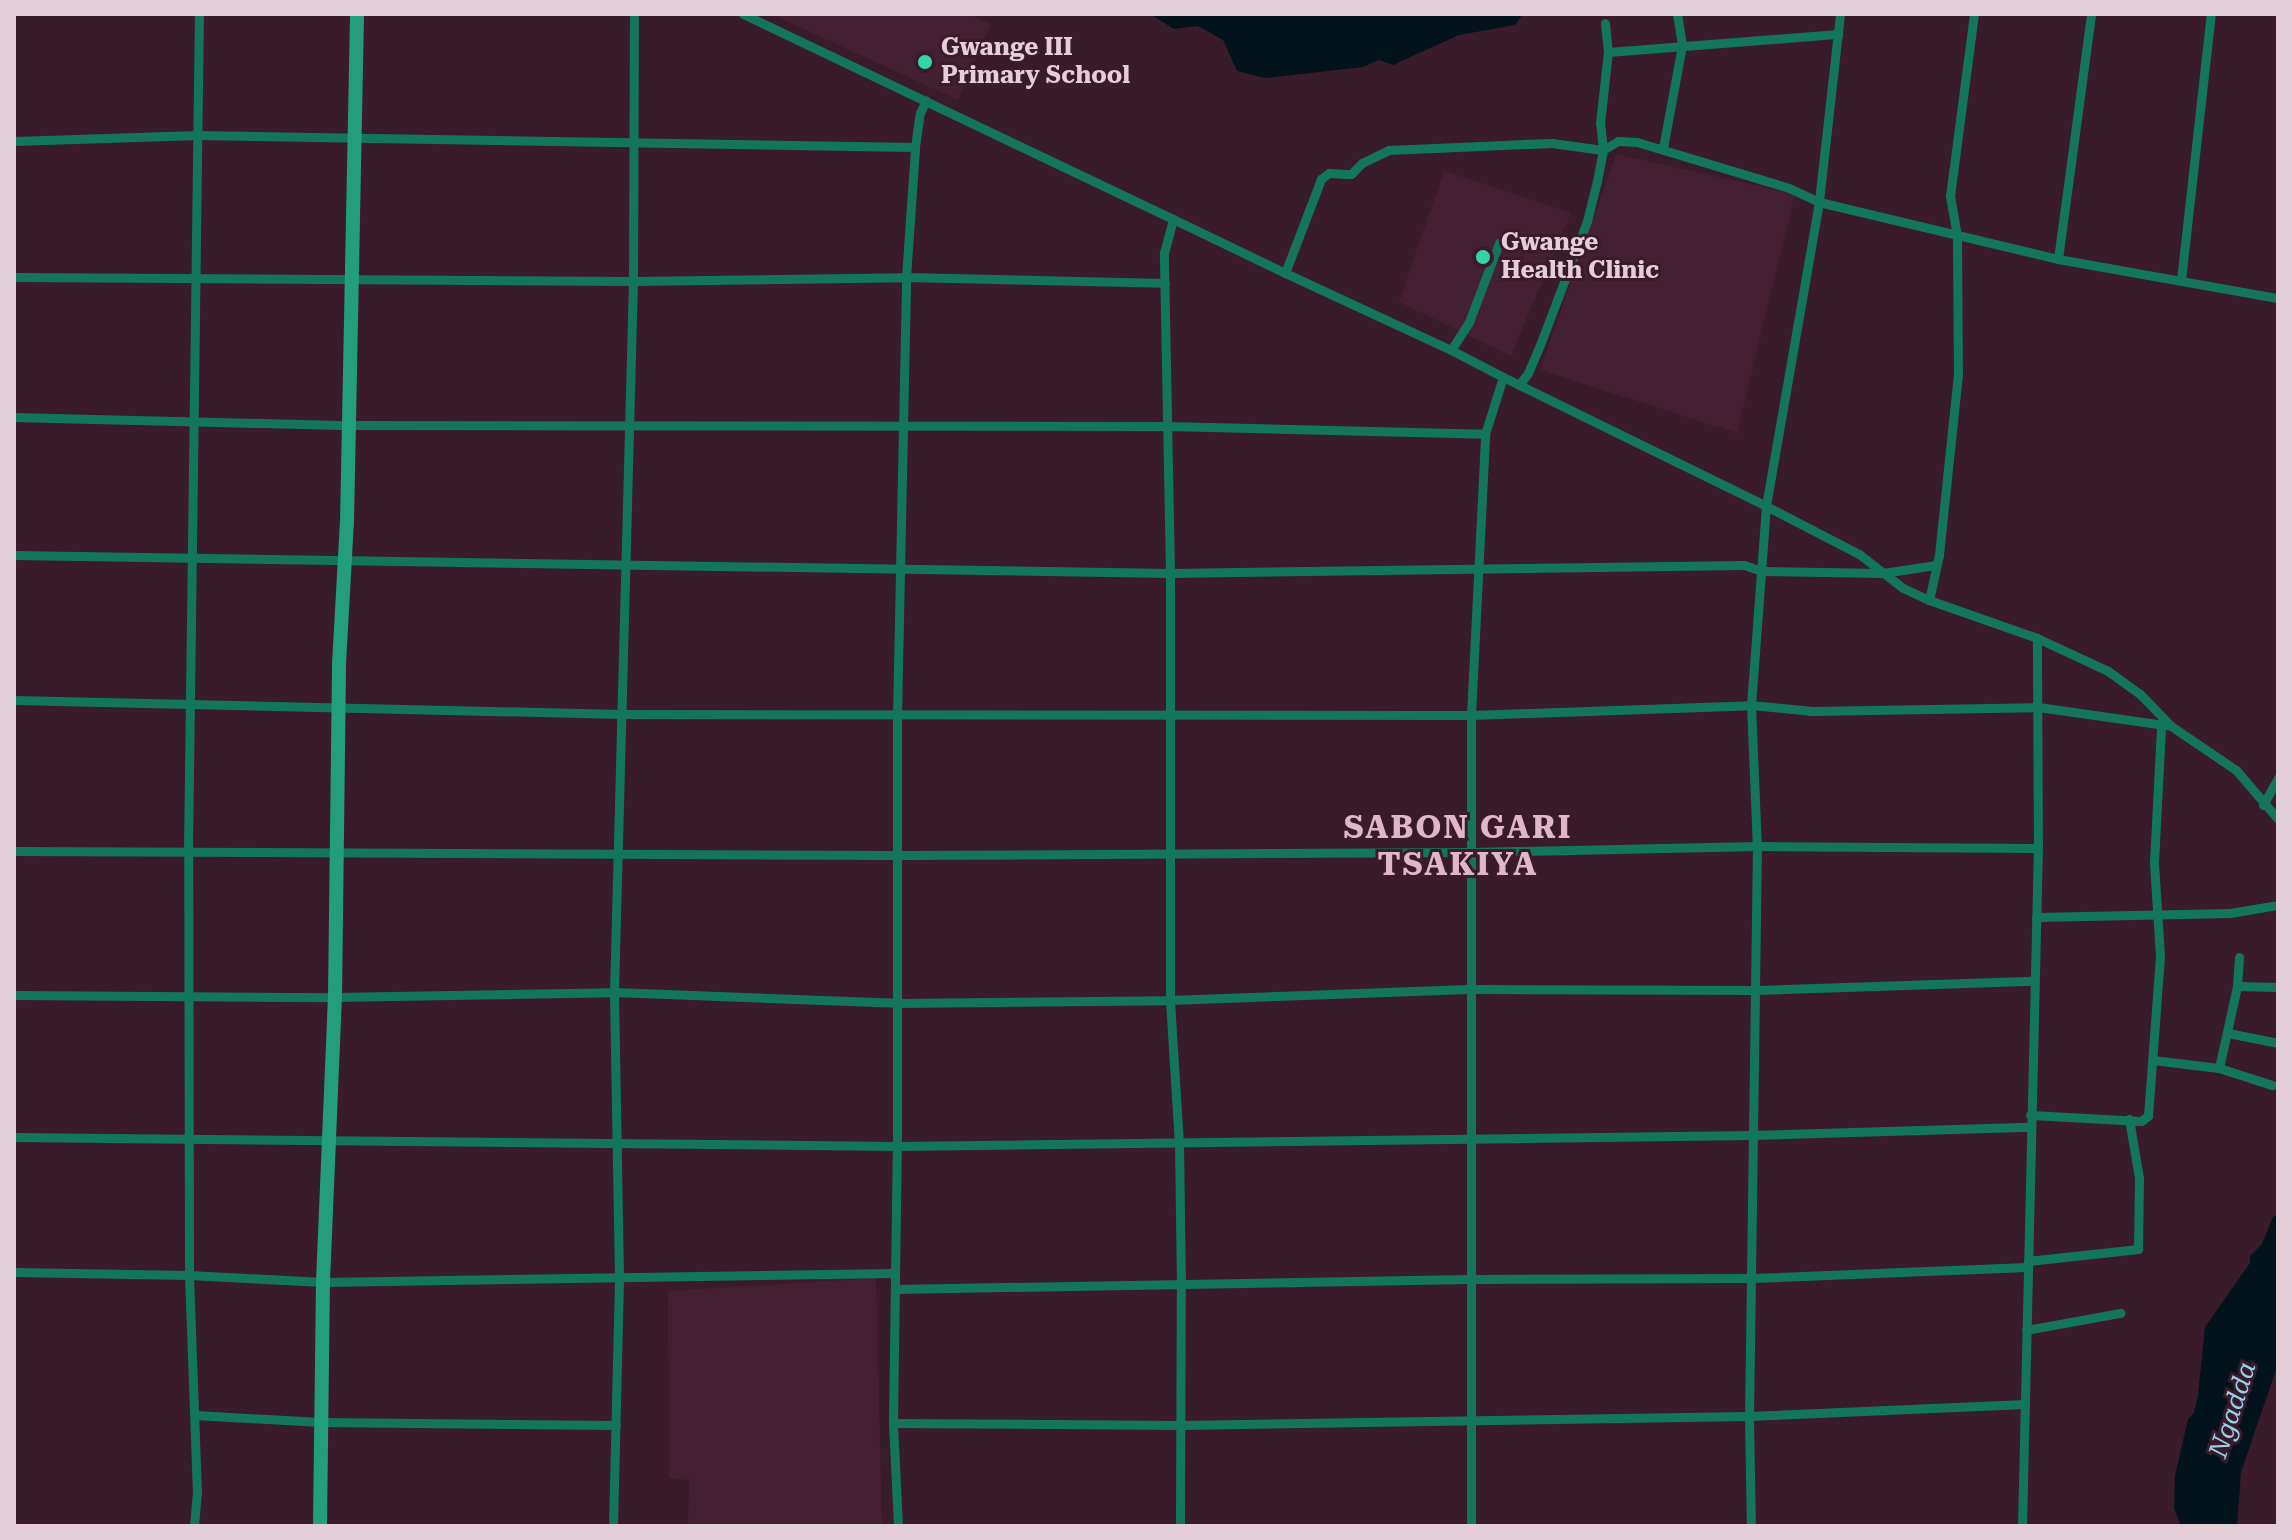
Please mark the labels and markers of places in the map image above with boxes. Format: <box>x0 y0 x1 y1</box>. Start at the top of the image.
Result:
place label: Gwange III Primary School <box>941 34 1130 90</box>
marker: Gwange III Primary School <box>916 53 934 71</box>
place label: Gwange Health Clinic <box>1501 229 1659 285</box>
marker: Gwange Health Clinic <box>1472 246 1494 268</box>

